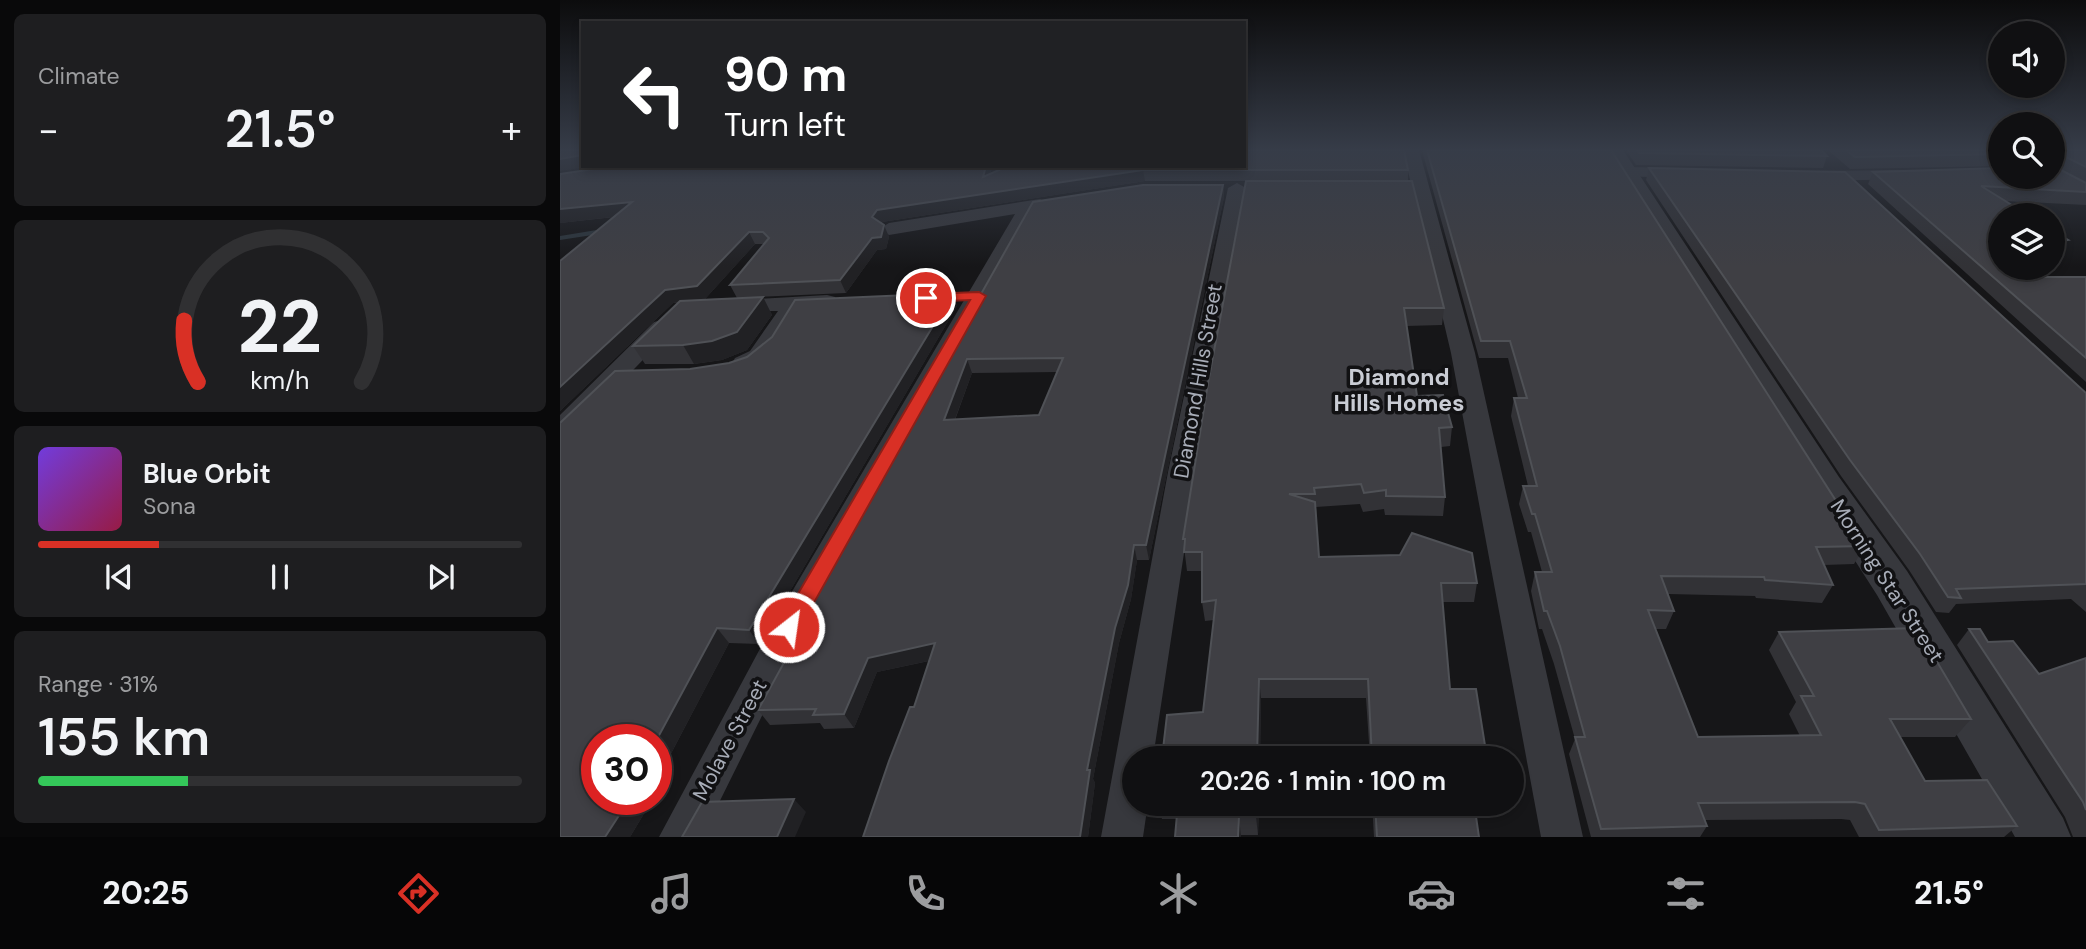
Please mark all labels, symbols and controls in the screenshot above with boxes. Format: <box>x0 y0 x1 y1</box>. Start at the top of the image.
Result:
map controls <box>1988 21 2065 280</box>
button: sound <box>1988 21 2065 98</box>
text: 90 m <box>724 42 847 106</box>
icon: left <box>609 49 700 140</box>
text: Climate <box>38 61 120 91</box>
text: 21.5° <box>224 95 336 163</box>
text: Turn left <box>724 104 846 146</box>
text: − <box>38 105 59 155</box>
text: + <box>501 105 522 155</box>
button: search <box>1988 112 2065 189</box>
button: layers <box>1988 203 2065 280</box>
pin <box>896 268 956 328</box>
icon: arrive <box>907 279 945 317</box>
text: 22 <box>238 280 322 375</box>
street label: Diamond Hills Street <box>1167 281 1229 481</box>
district label: Diamond Hills Homes <box>1334 362 1464 418</box>
text: km/h <box>250 363 310 396</box>
text: Blue Orbit <box>143 457 271 491</box>
text: Sona <box>143 491 196 521</box>
street label: Morning Star Street <box>1824 494 1950 668</box>
icon: previous <box>100 558 138 596</box>
icon: pause <box>261 558 299 596</box>
icon: next <box>422 558 460 596</box>
position arrow <box>752 590 826 664</box>
text: Range · 31% <box>38 669 158 699</box>
street label: Molave Street <box>686 675 774 805</box>
text: 155 km <box>38 703 210 771</box>
speed limit sign: 30 <box>581 724 672 815</box>
text: 20:26 · 1 min · 100 m <box>1200 764 1446 798</box>
icon: directions <box>394 869 443 918</box>
icon: music <box>647 869 696 918</box>
icon: phone <box>901 869 950 918</box>
icon: climate <box>1154 869 1203 918</box>
icon: car <box>1407 869 1456 918</box>
icon: filters <box>1661 869 1710 918</box>
text: 20:25 <box>102 872 190 914</box>
text: 21.5° <box>1914 872 1984 914</box>

